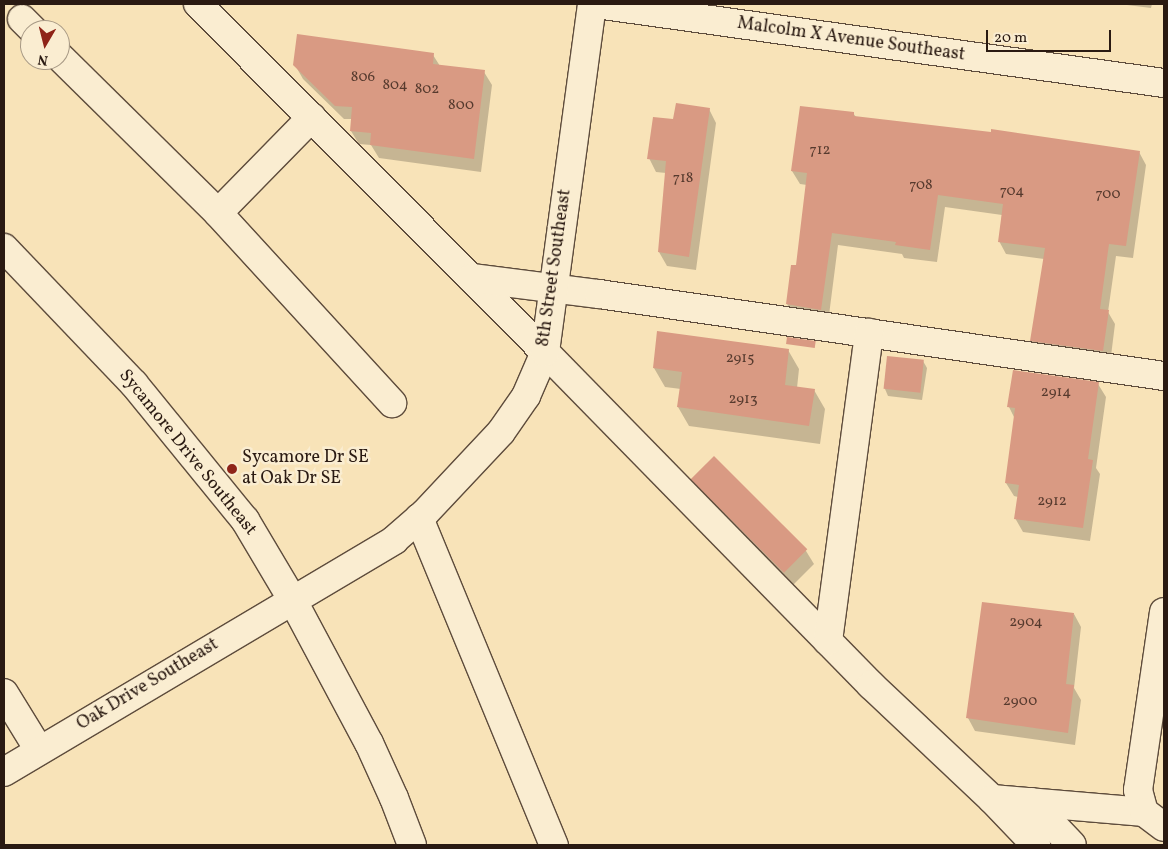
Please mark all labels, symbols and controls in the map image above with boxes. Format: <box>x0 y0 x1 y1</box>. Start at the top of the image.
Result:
street label: Malcolm X Avenue Southeast <box>736 13 966 67</box>
north arrow <box>20 20 70 70</box>
scale bar <box>988 20 1113 52</box>
text: 20 m <box>994 28 1027 49</box>
text: N <box>37 49 49 69</box>
house number: 806 <box>351 69 375 87</box>
house number: 804 <box>382 77 408 95</box>
house number: 802 <box>415 81 439 99</box>
house number: 800 <box>448 97 474 115</box>
house number: 712 <box>809 142 831 160</box>
house number: 718 <box>673 170 693 188</box>
house number: 708 <box>909 177 933 195</box>
house number: 704 <box>1000 183 1024 201</box>
house number: 700 <box>1095 186 1121 204</box>
street label: 8th Street Southeast <box>533 188 577 348</box>
house number: 2915 <box>726 350 754 368</box>
street label: Sycamore Drive Southeast <box>113 366 261 540</box>
house number: 2914 <box>1041 384 1071 402</box>
house number: 2913 <box>728 391 758 409</box>
place label: Sycamore Dr SE at Oak Dr SE <box>242 448 369 490</box>
marker: Sycamore Dr SE at Oak Dr SE <box>226 463 238 475</box>
house number: 2912 <box>1037 493 1067 511</box>
house number: 2904 <box>1009 614 1043 632</box>
street label: Oak Drive Southeast <box>73 634 223 736</box>
house number: 2900 <box>1003 693 1037 711</box>

